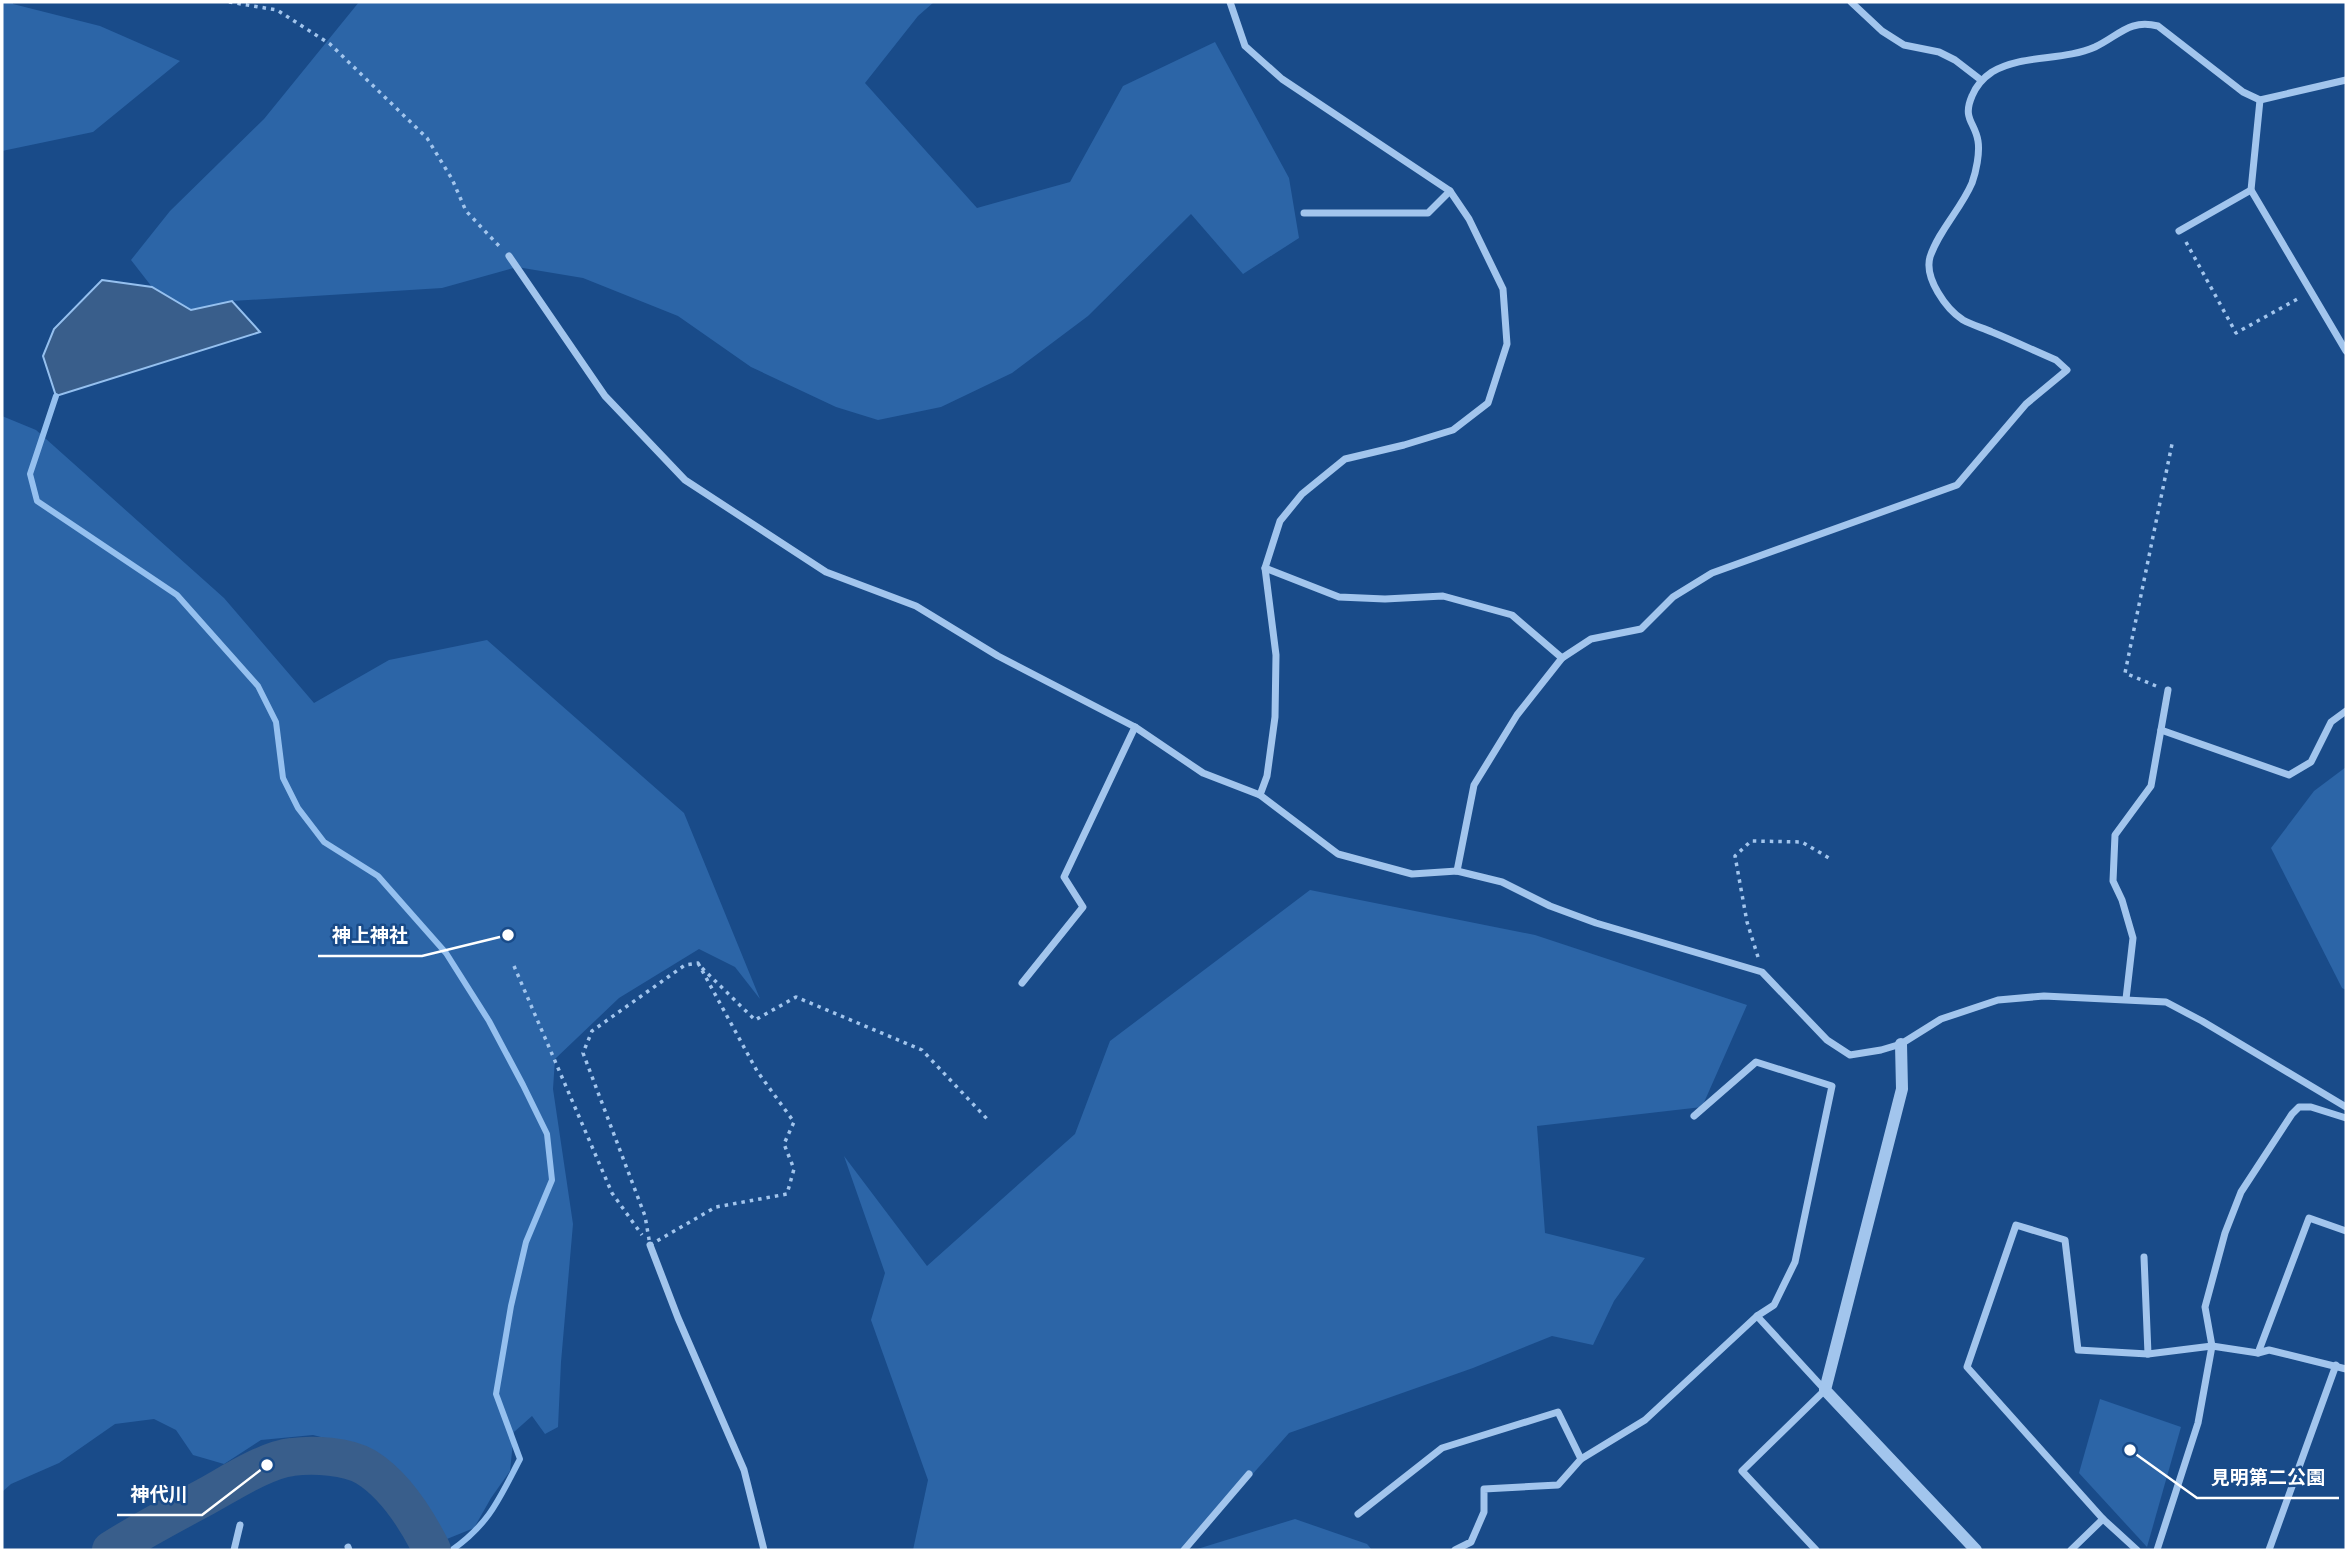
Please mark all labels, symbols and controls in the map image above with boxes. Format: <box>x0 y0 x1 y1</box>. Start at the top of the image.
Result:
callout: 神上神社 <box>318 916 422 956</box>
text: 神上神社 <box>332 925 408 946</box>
callout: 見明第二公園 <box>2197 1458 2339 1498</box>
text: 見明第二公園 <box>2211 1467 2325 1488</box>
callout: 神代川 <box>117 1475 202 1515</box>
text: 神代川 <box>130 1484 188 1505</box>

